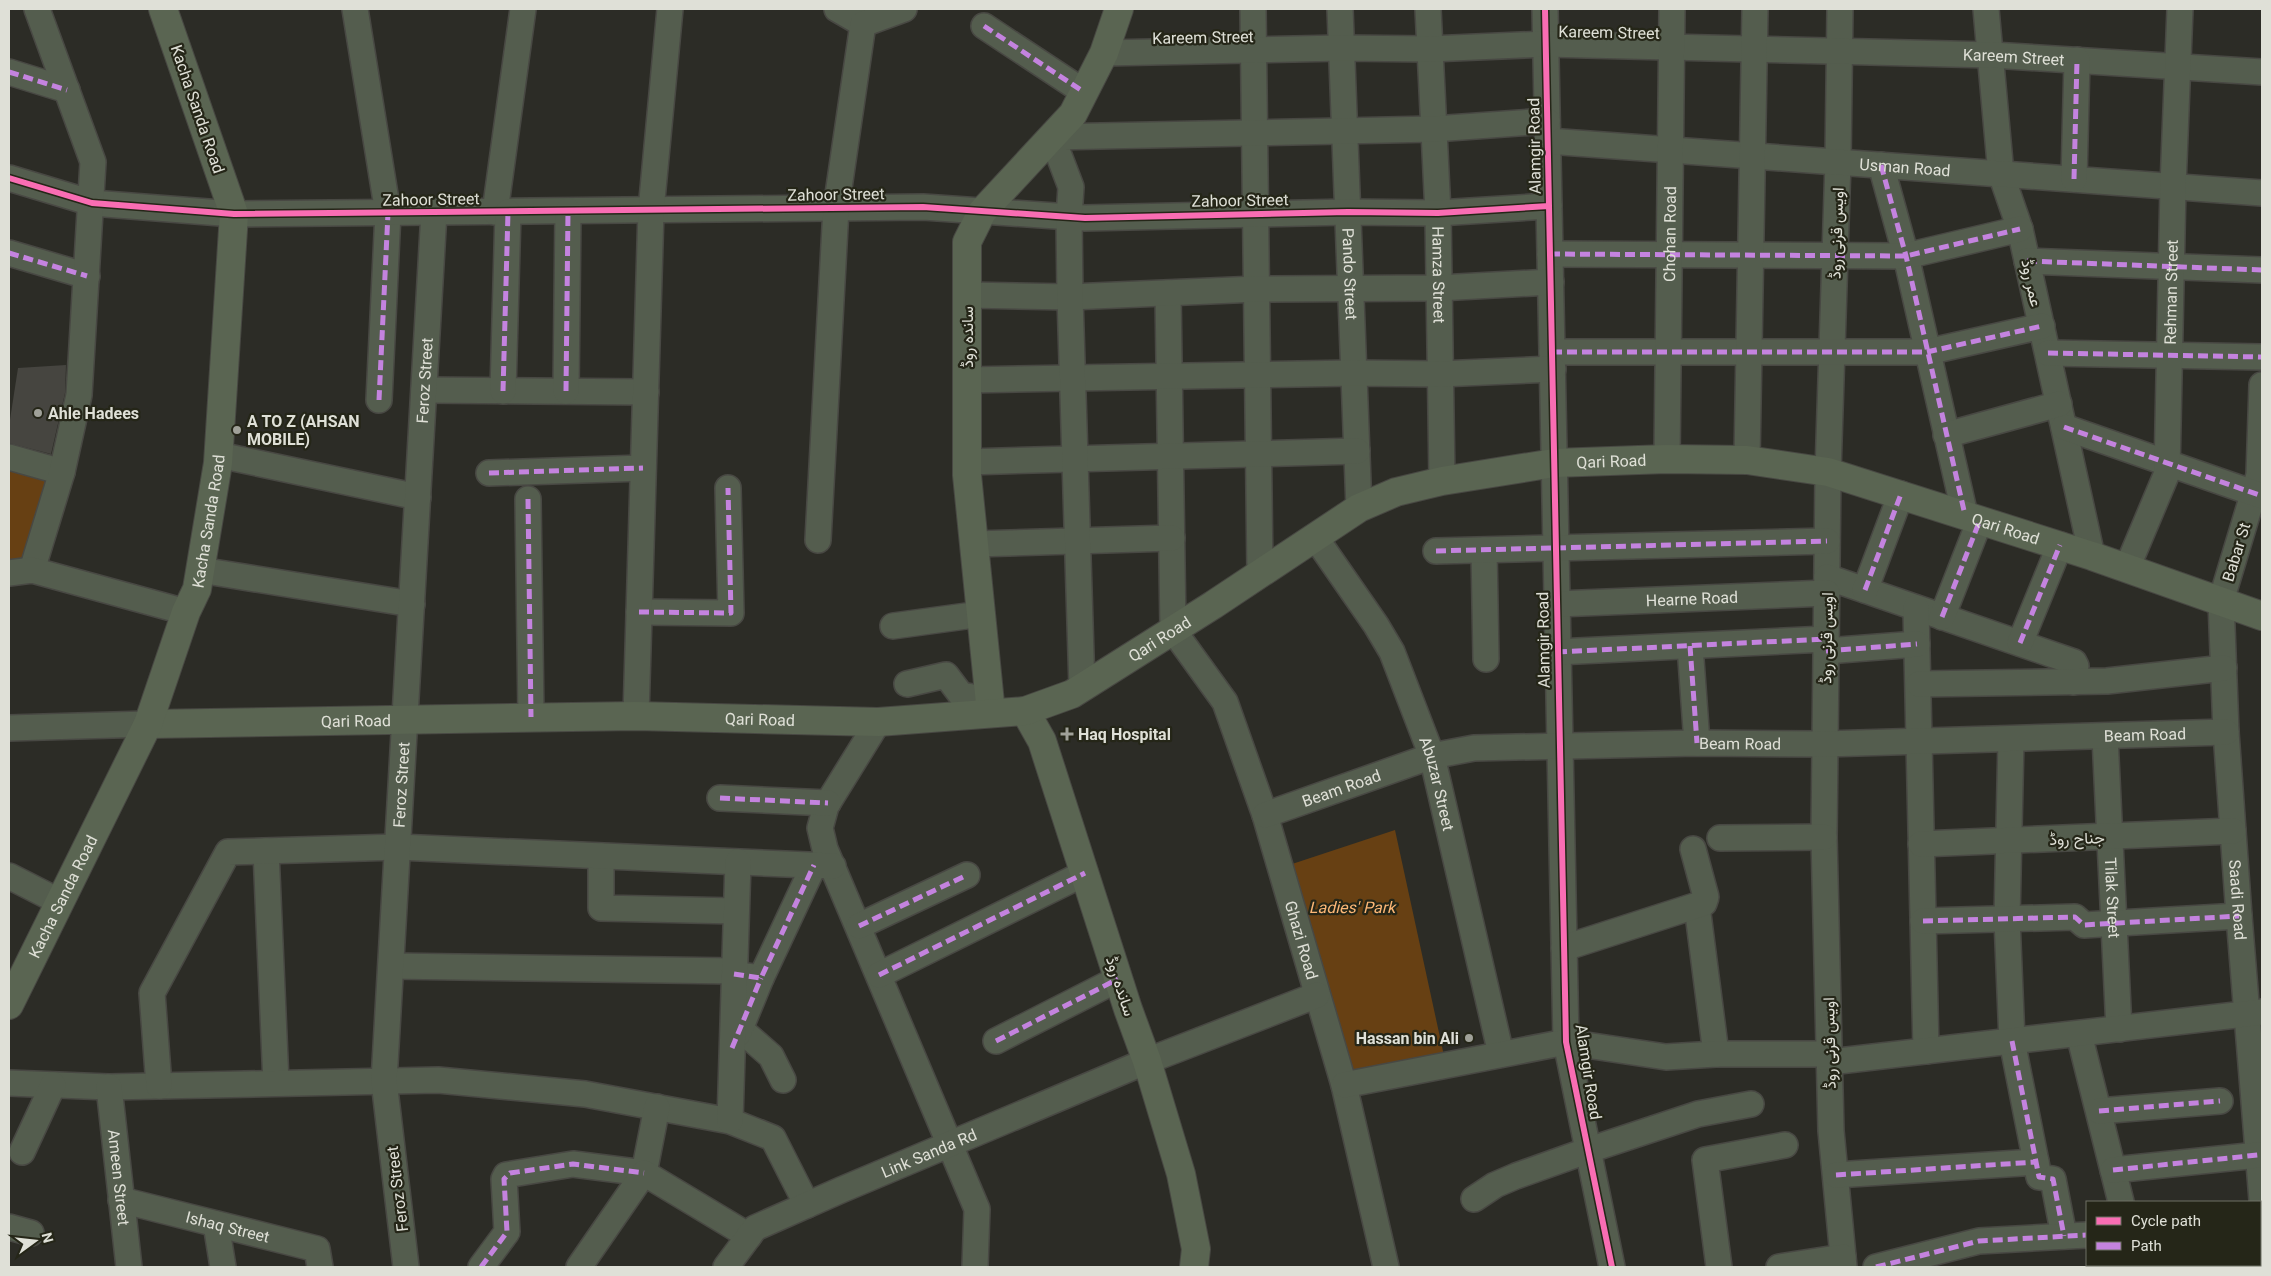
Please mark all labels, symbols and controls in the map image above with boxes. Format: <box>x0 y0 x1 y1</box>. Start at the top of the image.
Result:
street label: Kareem Street <box>1558 21 1660 48</box>
street label: Kareem Street <box>1152 26 1254 53</box>
street label: Kacha Sanda Road <box>162 42 229 178</box>
street label: Kareem Street <box>1963 44 2065 75</box>
street label: Alamgir Road <box>1523 98 1550 194</box>
street label: Usman Road <box>1858 154 1951 185</box>
street label: Zahoor Street <box>787 183 885 210</box>
street label: Chohan Road <box>1659 186 1685 282</box>
street label: اویس قرنی روڈ <box>1824 187 1853 279</box>
street label: Zahoor Street <box>382 188 480 215</box>
street label: Zahoor Street <box>1191 189 1289 216</box>
street label: Hamza Street <box>1423 226 1450 324</box>
street label: Pando Street <box>1333 227 1362 320</box>
street label: Rehman Street <box>2160 239 2187 345</box>
street label: عمر روڈ <box>2012 257 2047 310</box>
street label: ساندہ روڈ <box>957 306 982 368</box>
street label: Feroz Street <box>412 337 442 424</box>
place label: Ahle Hadees <box>48 403 139 428</box>
marker: Ahle Hadees <box>32 407 44 419</box>
place label: A TO Z (AHSAN MOBILE) <box>247 411 360 454</box>
marker: A TO Z (AHSAN MOBILE) <box>231 424 243 436</box>
street label: Qari Road <box>1576 450 1647 477</box>
street label: Kacha Sanda Road <box>187 454 234 590</box>
street label: Qari Road <box>1968 508 2042 553</box>
street label: Babar St <box>2218 520 2259 585</box>
street label: Hearne Road <box>1645 587 1739 615</box>
street label: Alamgir Road <box>1532 592 1559 688</box>
street label: اویس قرنی روڈ <box>1815 592 1842 684</box>
street label: Qari Road <box>1125 612 1197 670</box>
street label: Qari Road <box>725 708 795 735</box>
street label: Qari Road <box>321 710 391 736</box>
street label: Beam Road <box>2104 723 2186 751</box>
place label: Haq Hospital <box>1078 724 1171 749</box>
marker: Haq Hospital <box>1060 727 1074 741</box>
street label: Abuzar Street <box>1411 733 1459 834</box>
street label: Beam Road <box>1699 733 1781 759</box>
street label: Feroz Street <box>389 741 418 829</box>
street label: Beam Road <box>1299 765 1385 816</box>
street label: جناح روڈ <box>2049 827 2105 854</box>
street label: Kacha Sanda Road <box>24 832 106 964</box>
street label: Tilak Street <box>2096 857 2125 939</box>
street label: Saadi Road <box>2220 859 2251 941</box>
park label: Ladies' Park <box>1309 897 1397 922</box>
street label: Ghazi Road <box>1276 898 1323 983</box>
street label: ساندہ روڈ <box>1097 954 1140 1020</box>
street label: اویس قرنی روڈ <box>1818 997 1845 1089</box>
street label: Alamgir Road <box>1567 1023 1606 1122</box>
place label: Hassan bin Ali <box>1356 1028 1459 1053</box>
marker: Hassan bin Ali <box>1463 1032 1475 1044</box>
street label: Link Sanda Rd <box>878 1124 982 1187</box>
street label: Ameen Street <box>99 1128 134 1227</box>
street label: Feroz Street <box>382 1145 417 1233</box>
legend <box>2086 1201 2261 1266</box>
street label: Ishaq Street <box>182 1207 272 1252</box>
text: Cycle path <box>2131 1211 2201 1234</box>
north arrow <box>10 1216 60 1266</box>
text: N <box>34 1231 58 1246</box>
text: Path <box>2131 1236 2162 1259</box>

